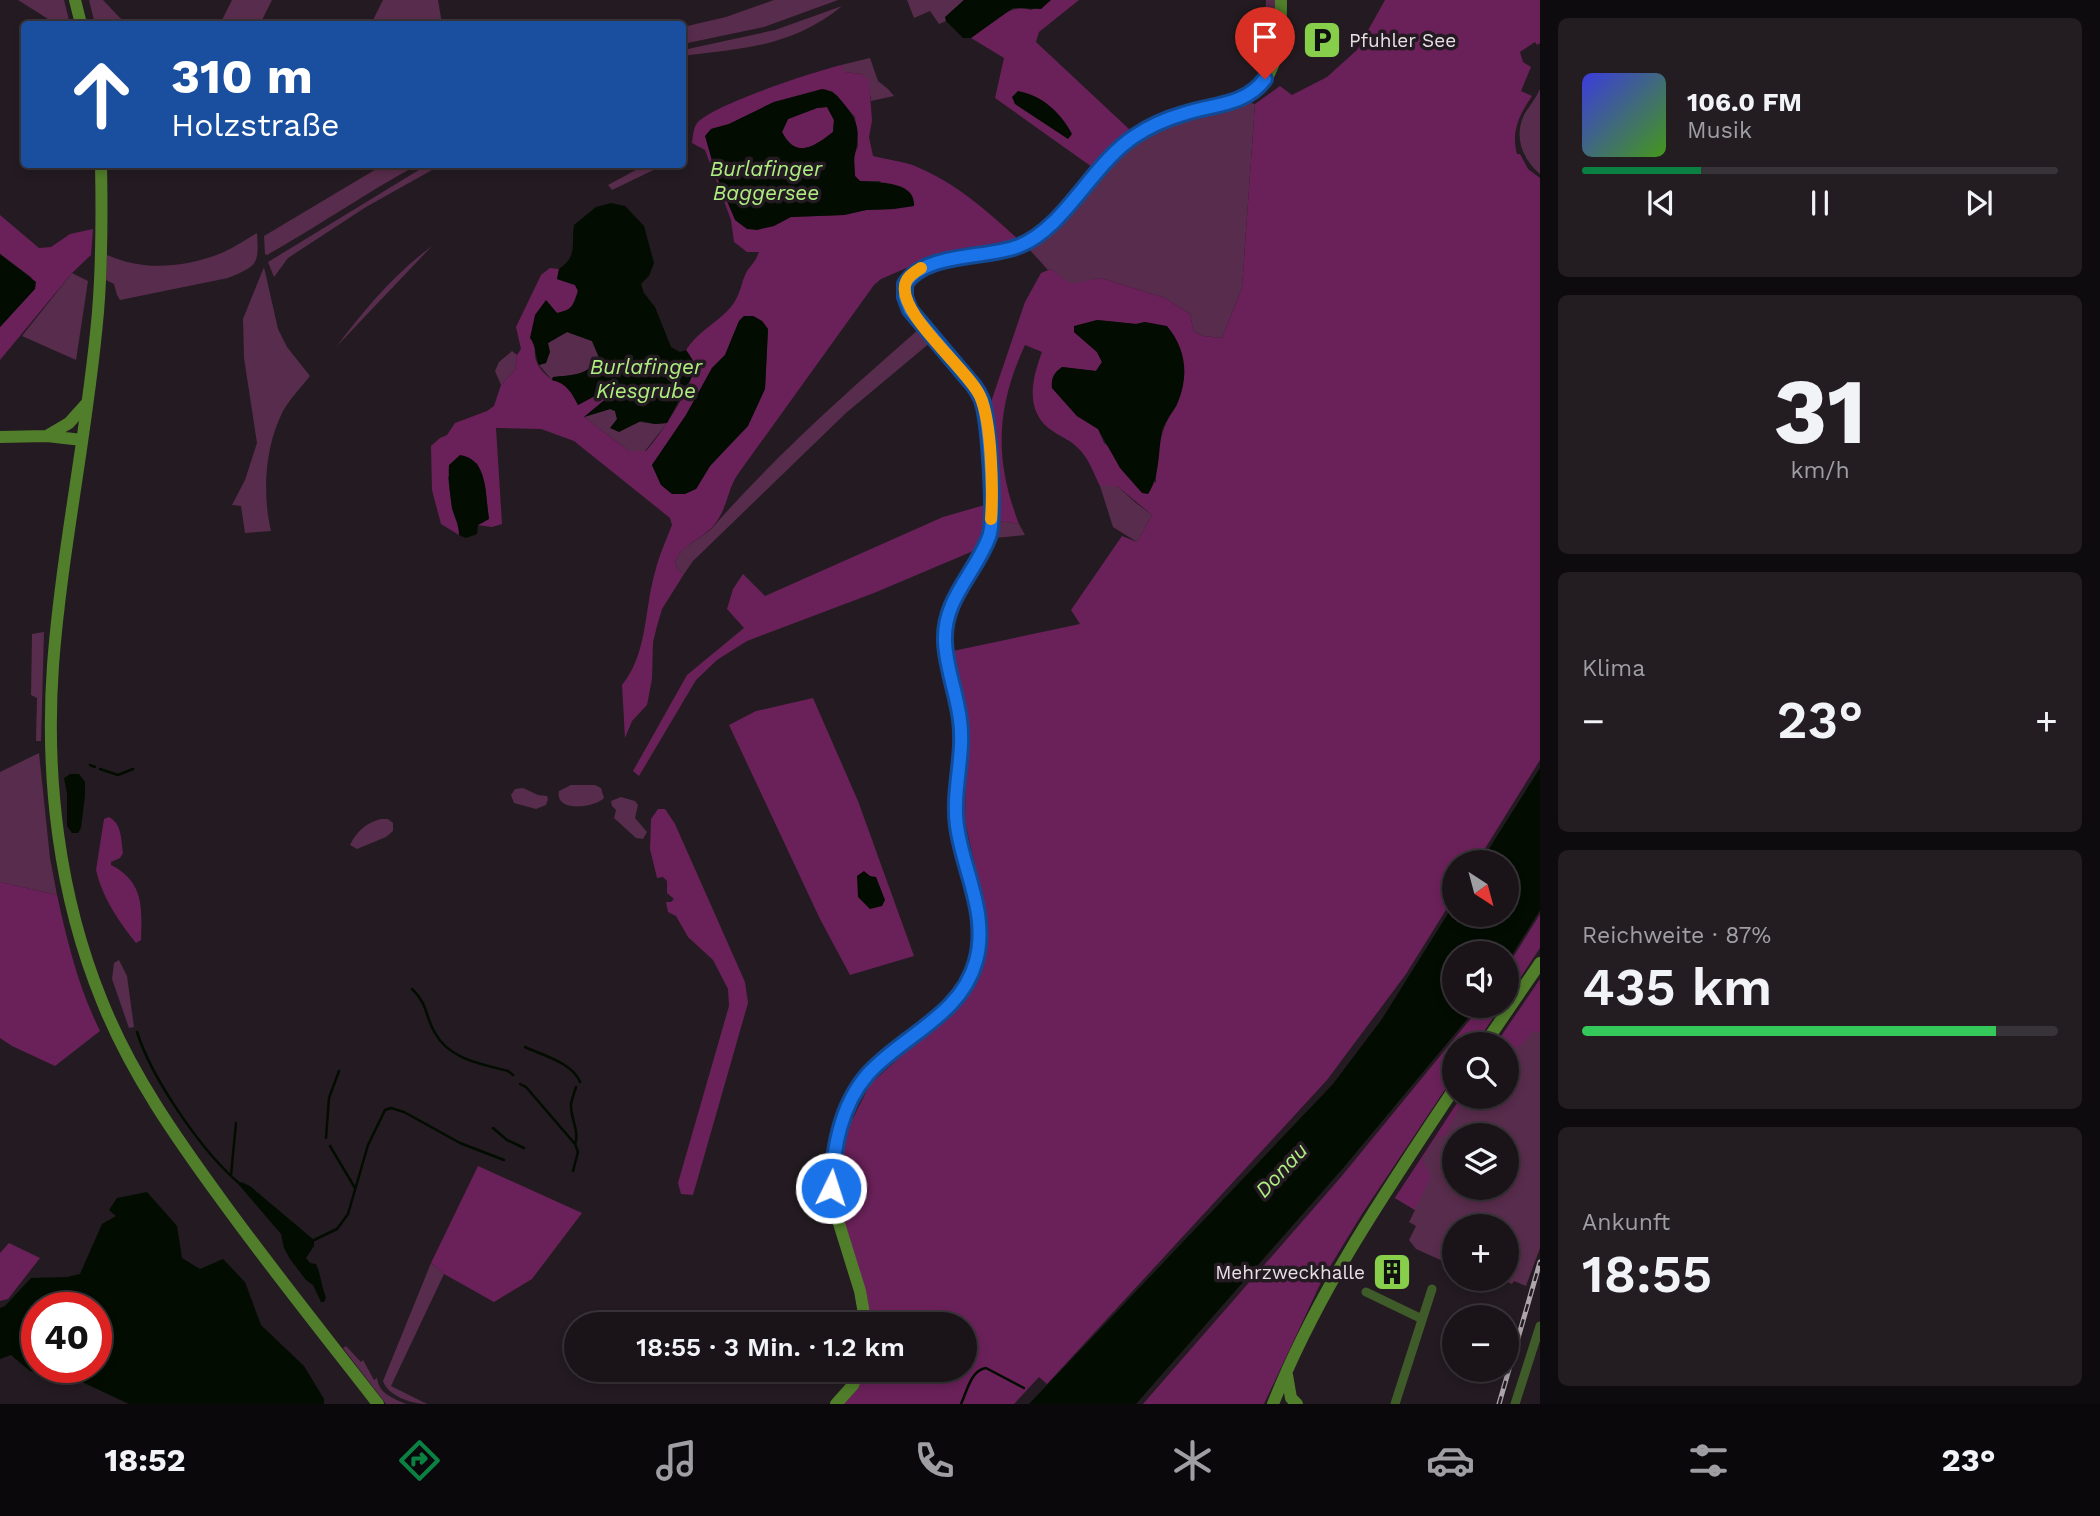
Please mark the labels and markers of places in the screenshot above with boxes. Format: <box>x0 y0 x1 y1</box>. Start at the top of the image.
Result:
pin <box>1235 7 1295 79</box>
parking icon: Pfuhler See <box>1301 19 1343 61</box>
place label: Pfuhler See <box>1349 29 1456 52</box>
building icon: Mehrzweckhalle <box>1371 1251 1413 1293</box>
place label: Mehrzweckhalle <box>1215 1261 1365 1284</box>

